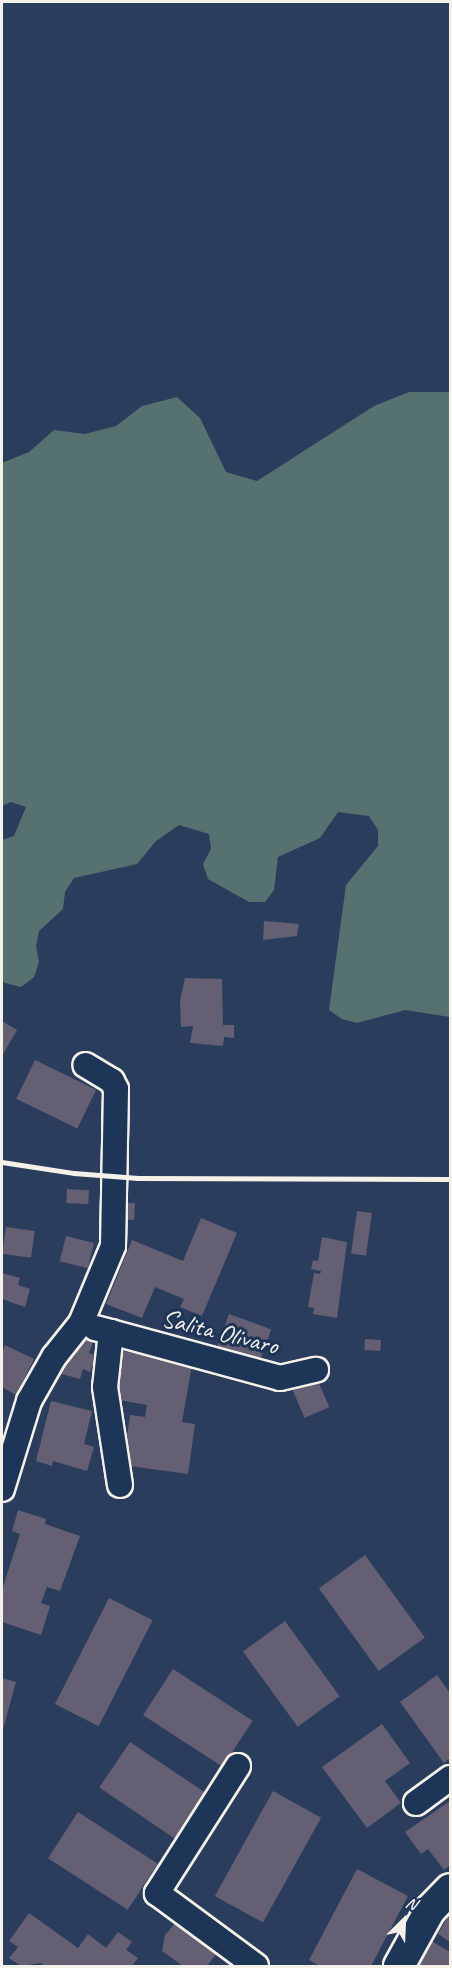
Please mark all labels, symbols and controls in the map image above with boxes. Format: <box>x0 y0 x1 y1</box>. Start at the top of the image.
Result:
street label: Salita Olivaro <box>159 1302 281 1362</box>
north arrow <box>374 1890 434 1950</box>
text: N <box>403 1892 420 1915</box>

